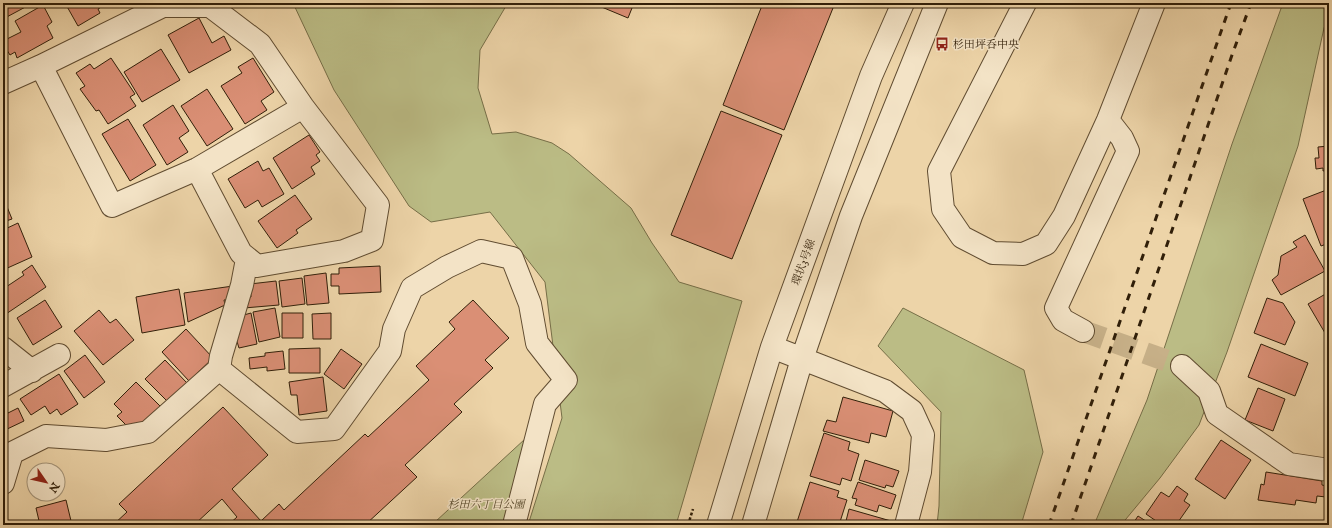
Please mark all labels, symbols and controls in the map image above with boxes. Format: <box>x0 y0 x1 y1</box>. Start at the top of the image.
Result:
bus stop icon: 杉田坪呑中央 <box>934 36 950 52</box>
place label: 杉田坪呑中央 <box>953 38 1019 52</box>
street label: 環状3号線 <box>789 237 819 287</box>
north arrow <box>26 462 66 502</box>
text: N <box>45 478 62 495</box>
park label: 杉田六丁目公園 <box>448 498 526 512</box>

